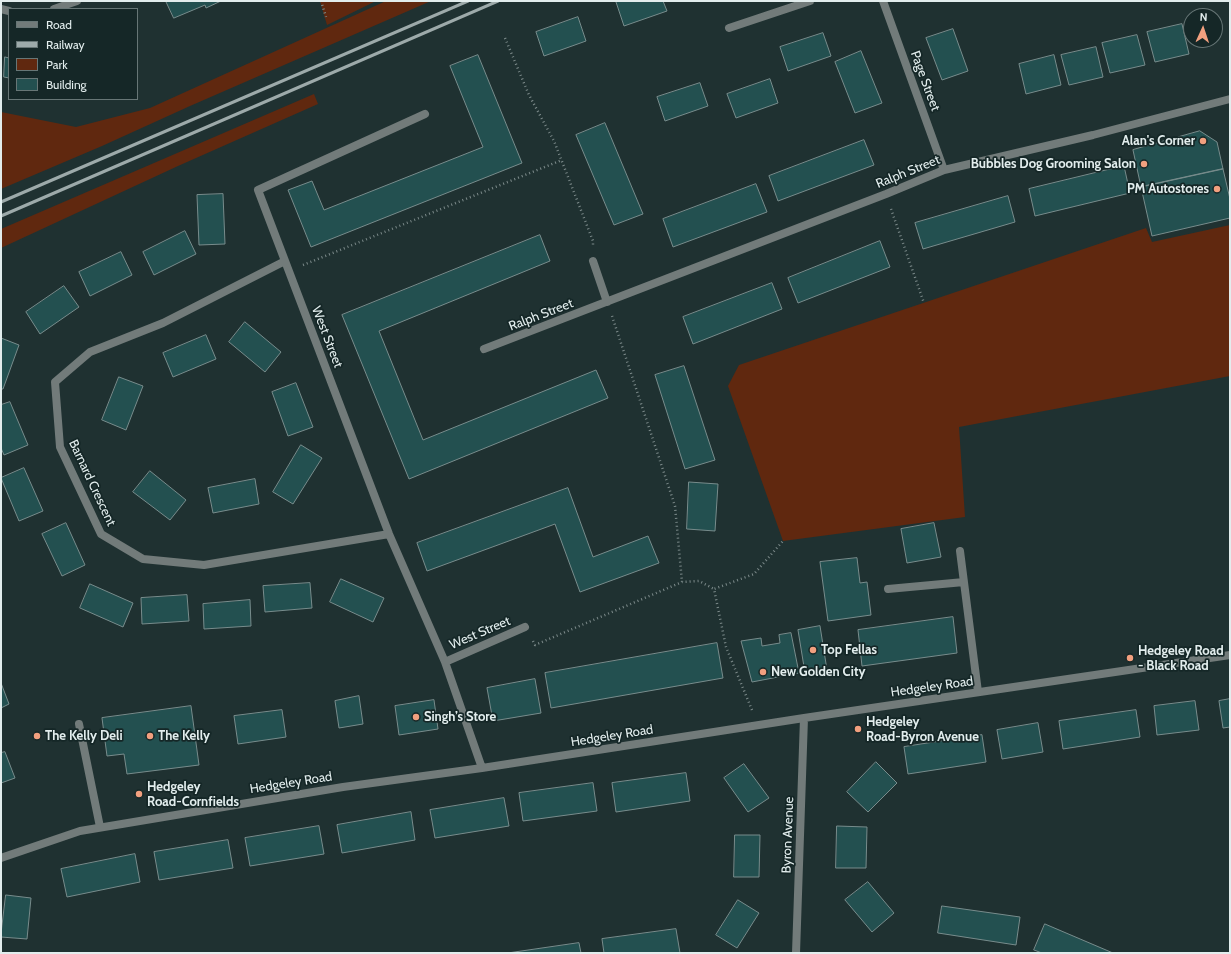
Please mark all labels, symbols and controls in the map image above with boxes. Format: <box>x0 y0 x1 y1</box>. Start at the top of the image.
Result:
legend <box>8 8 138 100</box>
north arrow <box>1183 8 1223 48</box>
text: N <box>1199 10 1208 24</box>
text: Road <box>46 17 72 32</box>
text: Railway <box>46 37 84 52</box>
street label: Page Street <box>907 49 943 113</box>
text: Park <box>46 57 68 72</box>
text: Building <box>46 77 87 92</box>
place label: Alan's Corner <box>1122 133 1195 149</box>
marker: Alan's Corner <box>1198 136 1208 146</box>
street label: Ralph Street <box>874 152 942 192</box>
place label: Bubbles Dog Grooming Salon <box>971 156 1136 172</box>
marker: Bubbles Dog Grooming Salon <box>1139 159 1149 169</box>
place label: PM Autostores <box>1127 181 1209 197</box>
marker: PM Autostores <box>1212 184 1222 194</box>
street label: Ralph Street <box>507 296 575 334</box>
street label: West Street <box>308 304 346 370</box>
street label: Barnard Crescent <box>65 437 119 529</box>
street label: West Street <box>447 613 513 653</box>
place label: Top Fellas <box>821 642 877 658</box>
place label: Hedgeley Road - Black Road <box>1138 643 1224 674</box>
marker: Top Fellas <box>808 645 818 655</box>
marker: Hedgeley Road - Black Road <box>1125 653 1135 663</box>
place label: New Golden City <box>771 664 865 680</box>
marker: New Golden City <box>758 667 768 677</box>
street label: Hedgeley Road <box>890 673 974 701</box>
place label: Singh’s Store <box>424 709 496 725</box>
marker: Singh’s Store <box>411 712 421 722</box>
place label: Hedgeley Road-Byron Avenue <box>866 714 979 745</box>
street label: Hedgeley Road <box>570 722 654 750</box>
marker: Hedgeley Road-Byron Avenue <box>853 724 863 734</box>
place label: The Kelly Deli <box>45 728 123 744</box>
place label: The Kelly <box>158 728 210 744</box>
marker: The Kelly Deli <box>32 731 42 741</box>
marker: The Kelly <box>145 731 155 741</box>
street label: Hedgeley Road <box>249 769 333 797</box>
place label: Hedgeley Road-Cornfields <box>147 779 239 810</box>
marker: Hedgeley Road-Cornfields <box>134 789 144 799</box>
street label: Byron Avenue <box>779 796 797 874</box>

